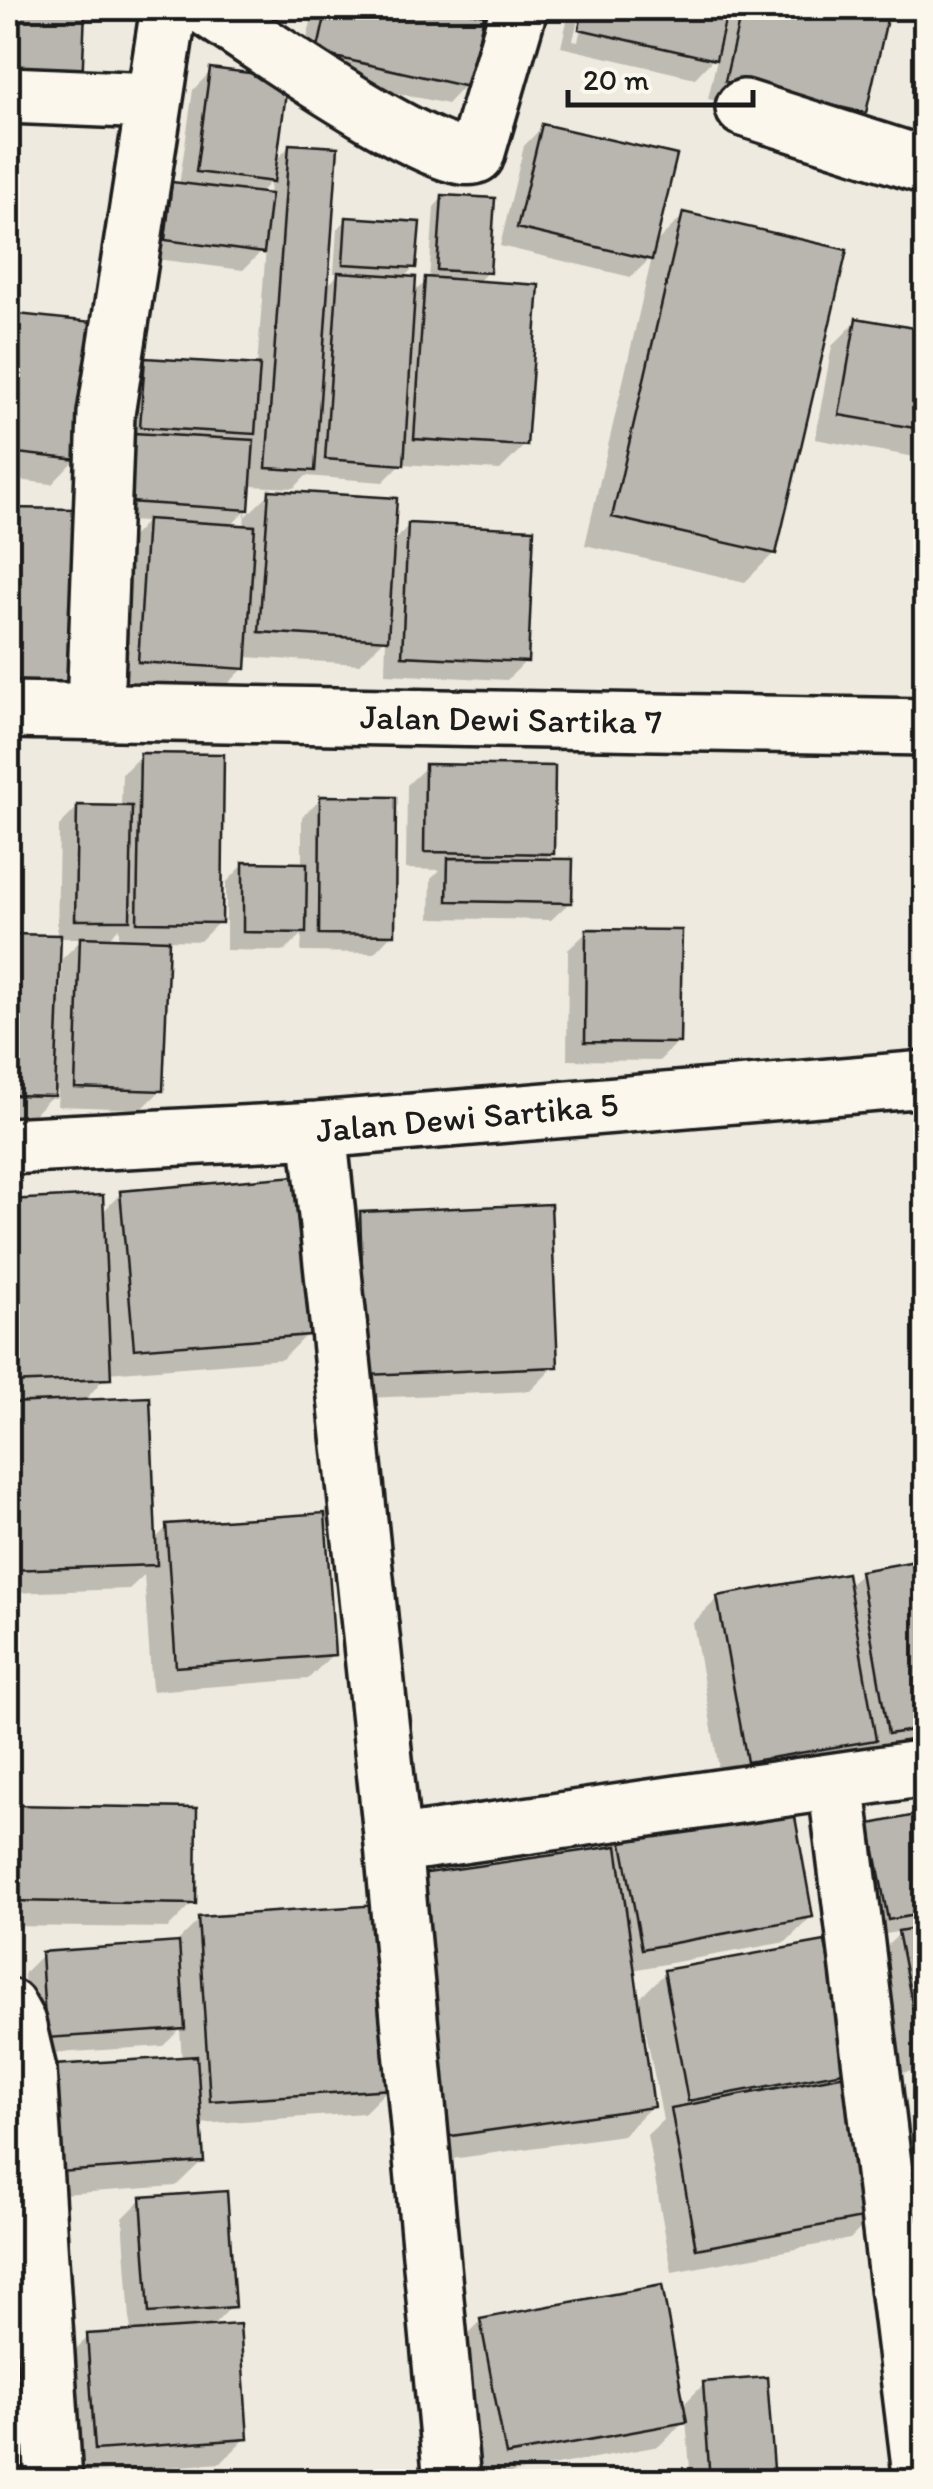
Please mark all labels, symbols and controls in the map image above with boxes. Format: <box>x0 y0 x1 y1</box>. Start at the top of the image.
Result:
scale bar <box>568 45 753 107</box>
text: 20 m <box>583 61 649 98</box>
street label: Jalan Dewi Sartika 7 <box>360 695 662 743</box>
street label: Jalan Dewi Sartika 5 <box>314 1083 620 1151</box>

